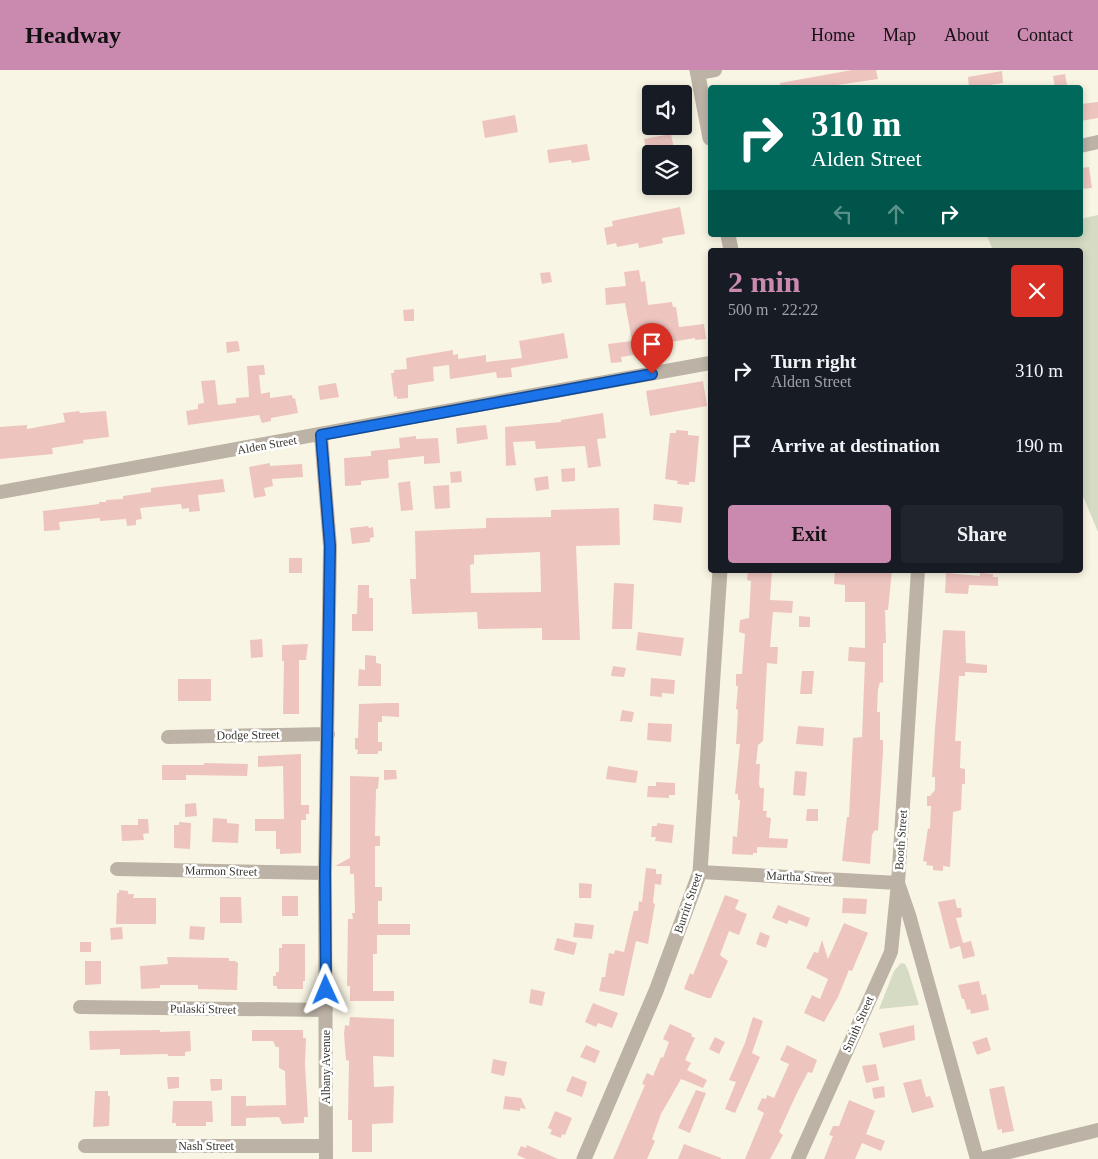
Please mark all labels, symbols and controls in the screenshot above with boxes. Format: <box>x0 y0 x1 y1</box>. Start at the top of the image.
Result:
text: Headway <box>25 22 121 48</box>
text: Home <box>811 25 855 45</box>
text: Map <box>883 25 916 45</box>
text: About <box>944 25 989 45</box>
text: Contact <box>1017 25 1073 45</box>
map controls <box>642 85 692 195</box>
button: sound <box>642 85 692 135</box>
icon: right <box>728 105 793 170</box>
text: 310 m <box>811 105 901 144</box>
button: layers <box>642 145 692 195</box>
text: Alden Street <box>811 146 922 171</box>
icon: left <box>829 200 857 228</box>
icon: ahead <box>882 200 910 228</box>
icon: right <box>935 200 963 228</box>
text: 2 min <box>728 265 801 298</box>
button: close <box>1011 265 1063 317</box>
text: 500 m · 22:22 <box>728 301 818 318</box>
pin <box>631 323 673 374</box>
icon: arrive <box>638 330 666 358</box>
text: Turn right <box>771 351 856 372</box>
icon: right <box>728 357 756 385</box>
text: 310 m <box>1015 360 1063 381</box>
text: Alden Street <box>771 373 851 390</box>
icon: arrive <box>728 432 756 460</box>
street label: Alden Street <box>236 433 299 457</box>
text: Arrive at destination <box>771 435 940 456</box>
text: 190 m <box>1015 435 1063 456</box>
button: Exit <box>728 505 891 563</box>
button: Share <box>901 505 1063 563</box>
street label: Dodge Street <box>216 727 280 743</box>
street label: Booth Street <box>892 809 910 871</box>
street label: Marmon Street <box>185 863 258 879</box>
street label: Martha Street <box>766 868 833 886</box>
street label: Burritt Street <box>671 870 705 935</box>
position arrow <box>299 963 351 1015</box>
street label: Smith Street <box>839 993 877 1054</box>
street label: Pulaski Street <box>170 1001 237 1017</box>
street label: Albany Avenue <box>319 1030 333 1104</box>
street label: Nash Street <box>178 1139 234 1153</box>

